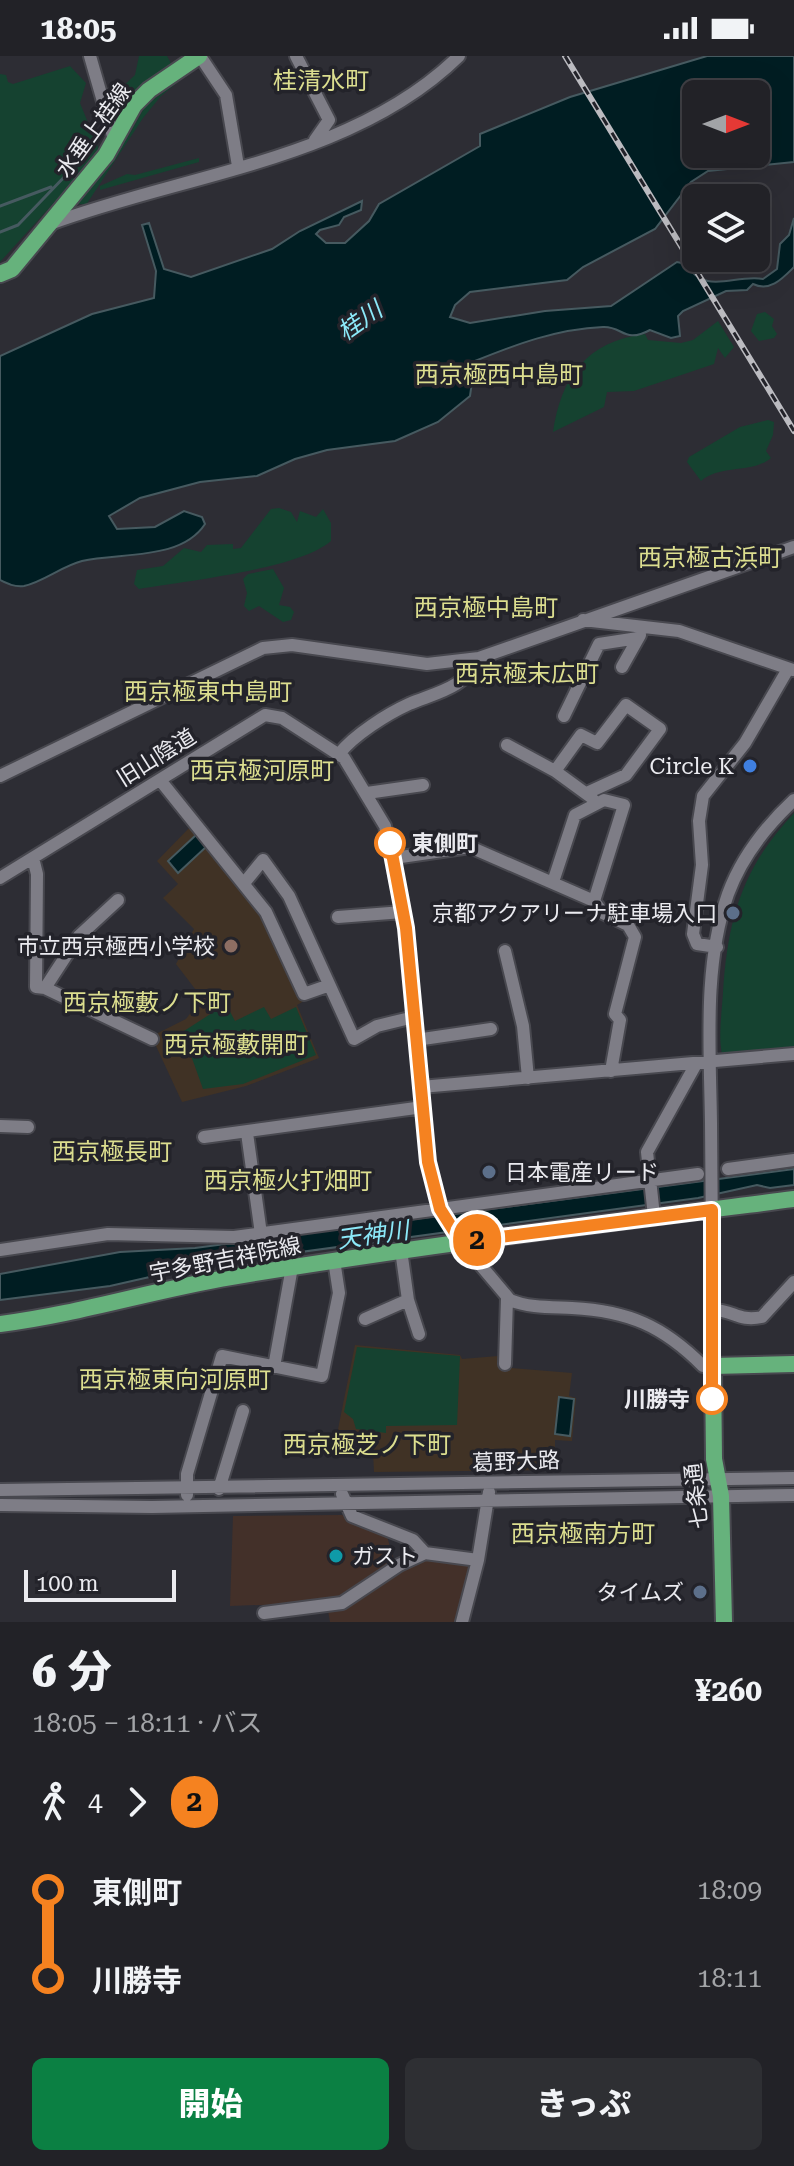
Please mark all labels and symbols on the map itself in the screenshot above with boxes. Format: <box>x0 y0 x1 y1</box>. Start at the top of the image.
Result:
district label: 桂清水町 <box>273 67 369 95</box>
street label: 水垂上桂線 <box>51 78 136 182</box>
north arrow <box>682 80 770 168</box>
water label: 桂川 <box>332 294 390 346</box>
district label: 西京極西中島町 <box>415 361 583 389</box>
district label: 西京極古浜町 <box>638 544 782 572</box>
district label: 西京極中島町 <box>414 594 558 622</box>
district label: 西京極末広町 <box>455 660 599 688</box>
district label: 西京極東中島町 <box>124 678 292 706</box>
street label: 旧山陰道 <box>112 724 200 791</box>
place label: Circle K <box>649 754 734 779</box>
district label: 西京極河原町 <box>190 757 334 785</box>
marker: Circle K <box>741 757 759 775</box>
marker: 東側町 <box>375 828 405 858</box>
place label: 東側町 <box>412 831 478 856</box>
place label: 京都アクアリーナ駐車場入口 <box>432 901 717 926</box>
marker: 京都アクアリーナ駐車場入口 <box>724 904 742 922</box>
place label: 市立西京極西小学校 <box>17 934 215 959</box>
marker: 市立西京極西小学校 <box>222 937 240 955</box>
district label: 西京極藪ノ下町 <box>63 989 231 1017</box>
district label: 西京極藪開町 <box>164 1031 308 1059</box>
district label: 西京極長町 <box>52 1138 172 1166</box>
place label: 日本電産リード <box>505 1160 659 1185</box>
marker: 日本電産リード <box>480 1163 498 1181</box>
district label: 西京極火打畑町 <box>204 1167 372 1195</box>
line badge: 2 <box>451 1214 503 1266</box>
water label: 天神川 <box>335 1216 414 1254</box>
street label: 宇多野吉祥院線 <box>147 1233 303 1286</box>
district label: 西京極東向河原町 <box>79 1366 271 1394</box>
marker: 川勝寺 <box>697 1384 727 1414</box>
place label: 川勝寺 <box>624 1387 690 1412</box>
district label: 西京極芝ノ下町 <box>283 1431 451 1459</box>
street label: 葛野大路 <box>472 1447 560 1476</box>
street label: 七条通 <box>681 1462 712 1530</box>
district label: 西京極南方町 <box>511 1520 655 1548</box>
place label: ガスト <box>352 1544 418 1569</box>
marker: ガスト <box>327 1547 345 1565</box>
scale bar <box>24 1566 176 1602</box>
place label: タイムズ <box>596 1580 684 1605</box>
marker: タイムズ <box>691 1583 709 1601</box>

